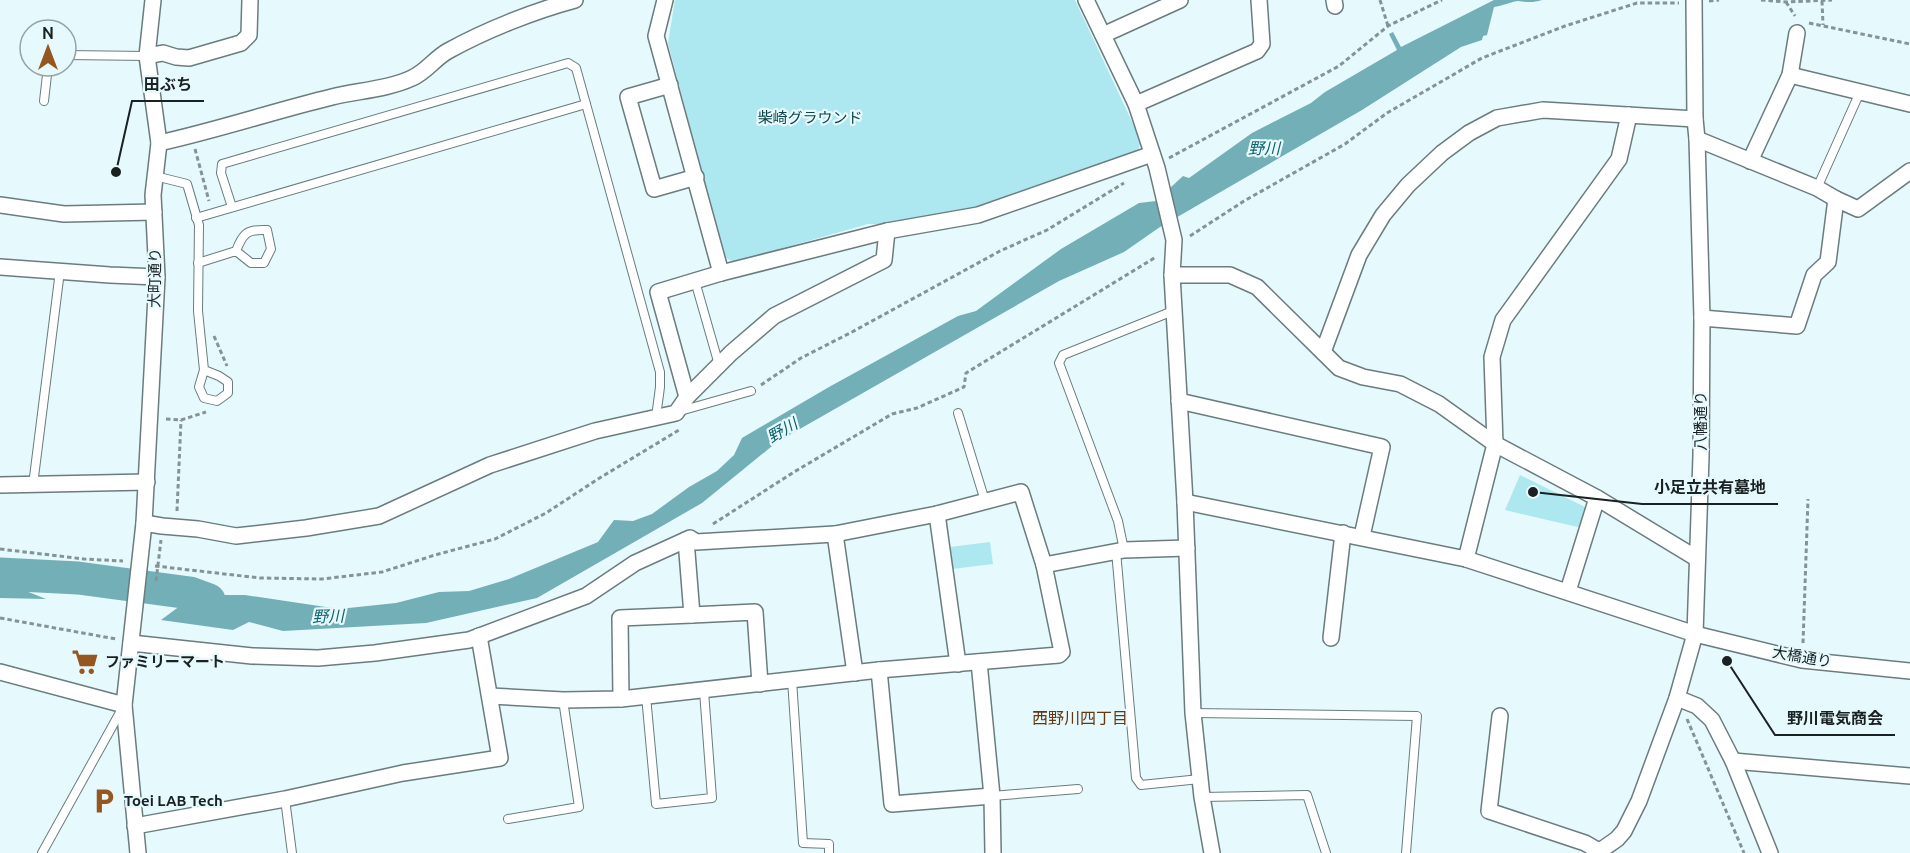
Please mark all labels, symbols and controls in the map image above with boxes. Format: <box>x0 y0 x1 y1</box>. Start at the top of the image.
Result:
north arrow <box>18 18 78 78</box>
text: N <box>42 24 54 42</box>
callout: 田ぶち <box>132 67 204 101</box>
text: 田ぶち <box>144 75 192 93</box>
park label: 柴崎グラウンド <box>757 109 863 126</box>
water label: 野川 <box>1248 139 1282 157</box>
street label: 大町通り <box>145 248 164 308</box>
street label: 八幡通り <box>1692 391 1709 451</box>
water label: 野川 <box>764 413 802 446</box>
callout: 小足立共有墓地 <box>1642 470 1778 504</box>
text: 小足立共有墓地 <box>1654 478 1766 496</box>
water label: 野川 <box>312 606 346 626</box>
street label: 大橋通り <box>1771 643 1833 670</box>
supermarket icon: ファミリーマート <box>70 647 100 677</box>
place label: ファミリーマート <box>105 653 225 670</box>
callout: 野川電気商会 <box>1775 701 1895 735</box>
district label: 西野川四丁目 <box>1032 709 1128 727</box>
text: 野川電気商会 <box>1787 709 1883 727</box>
parking icon: Toei LAB Tech <box>89 786 119 816</box>
place label: Toei LAB Tech <box>124 792 223 809</box>

